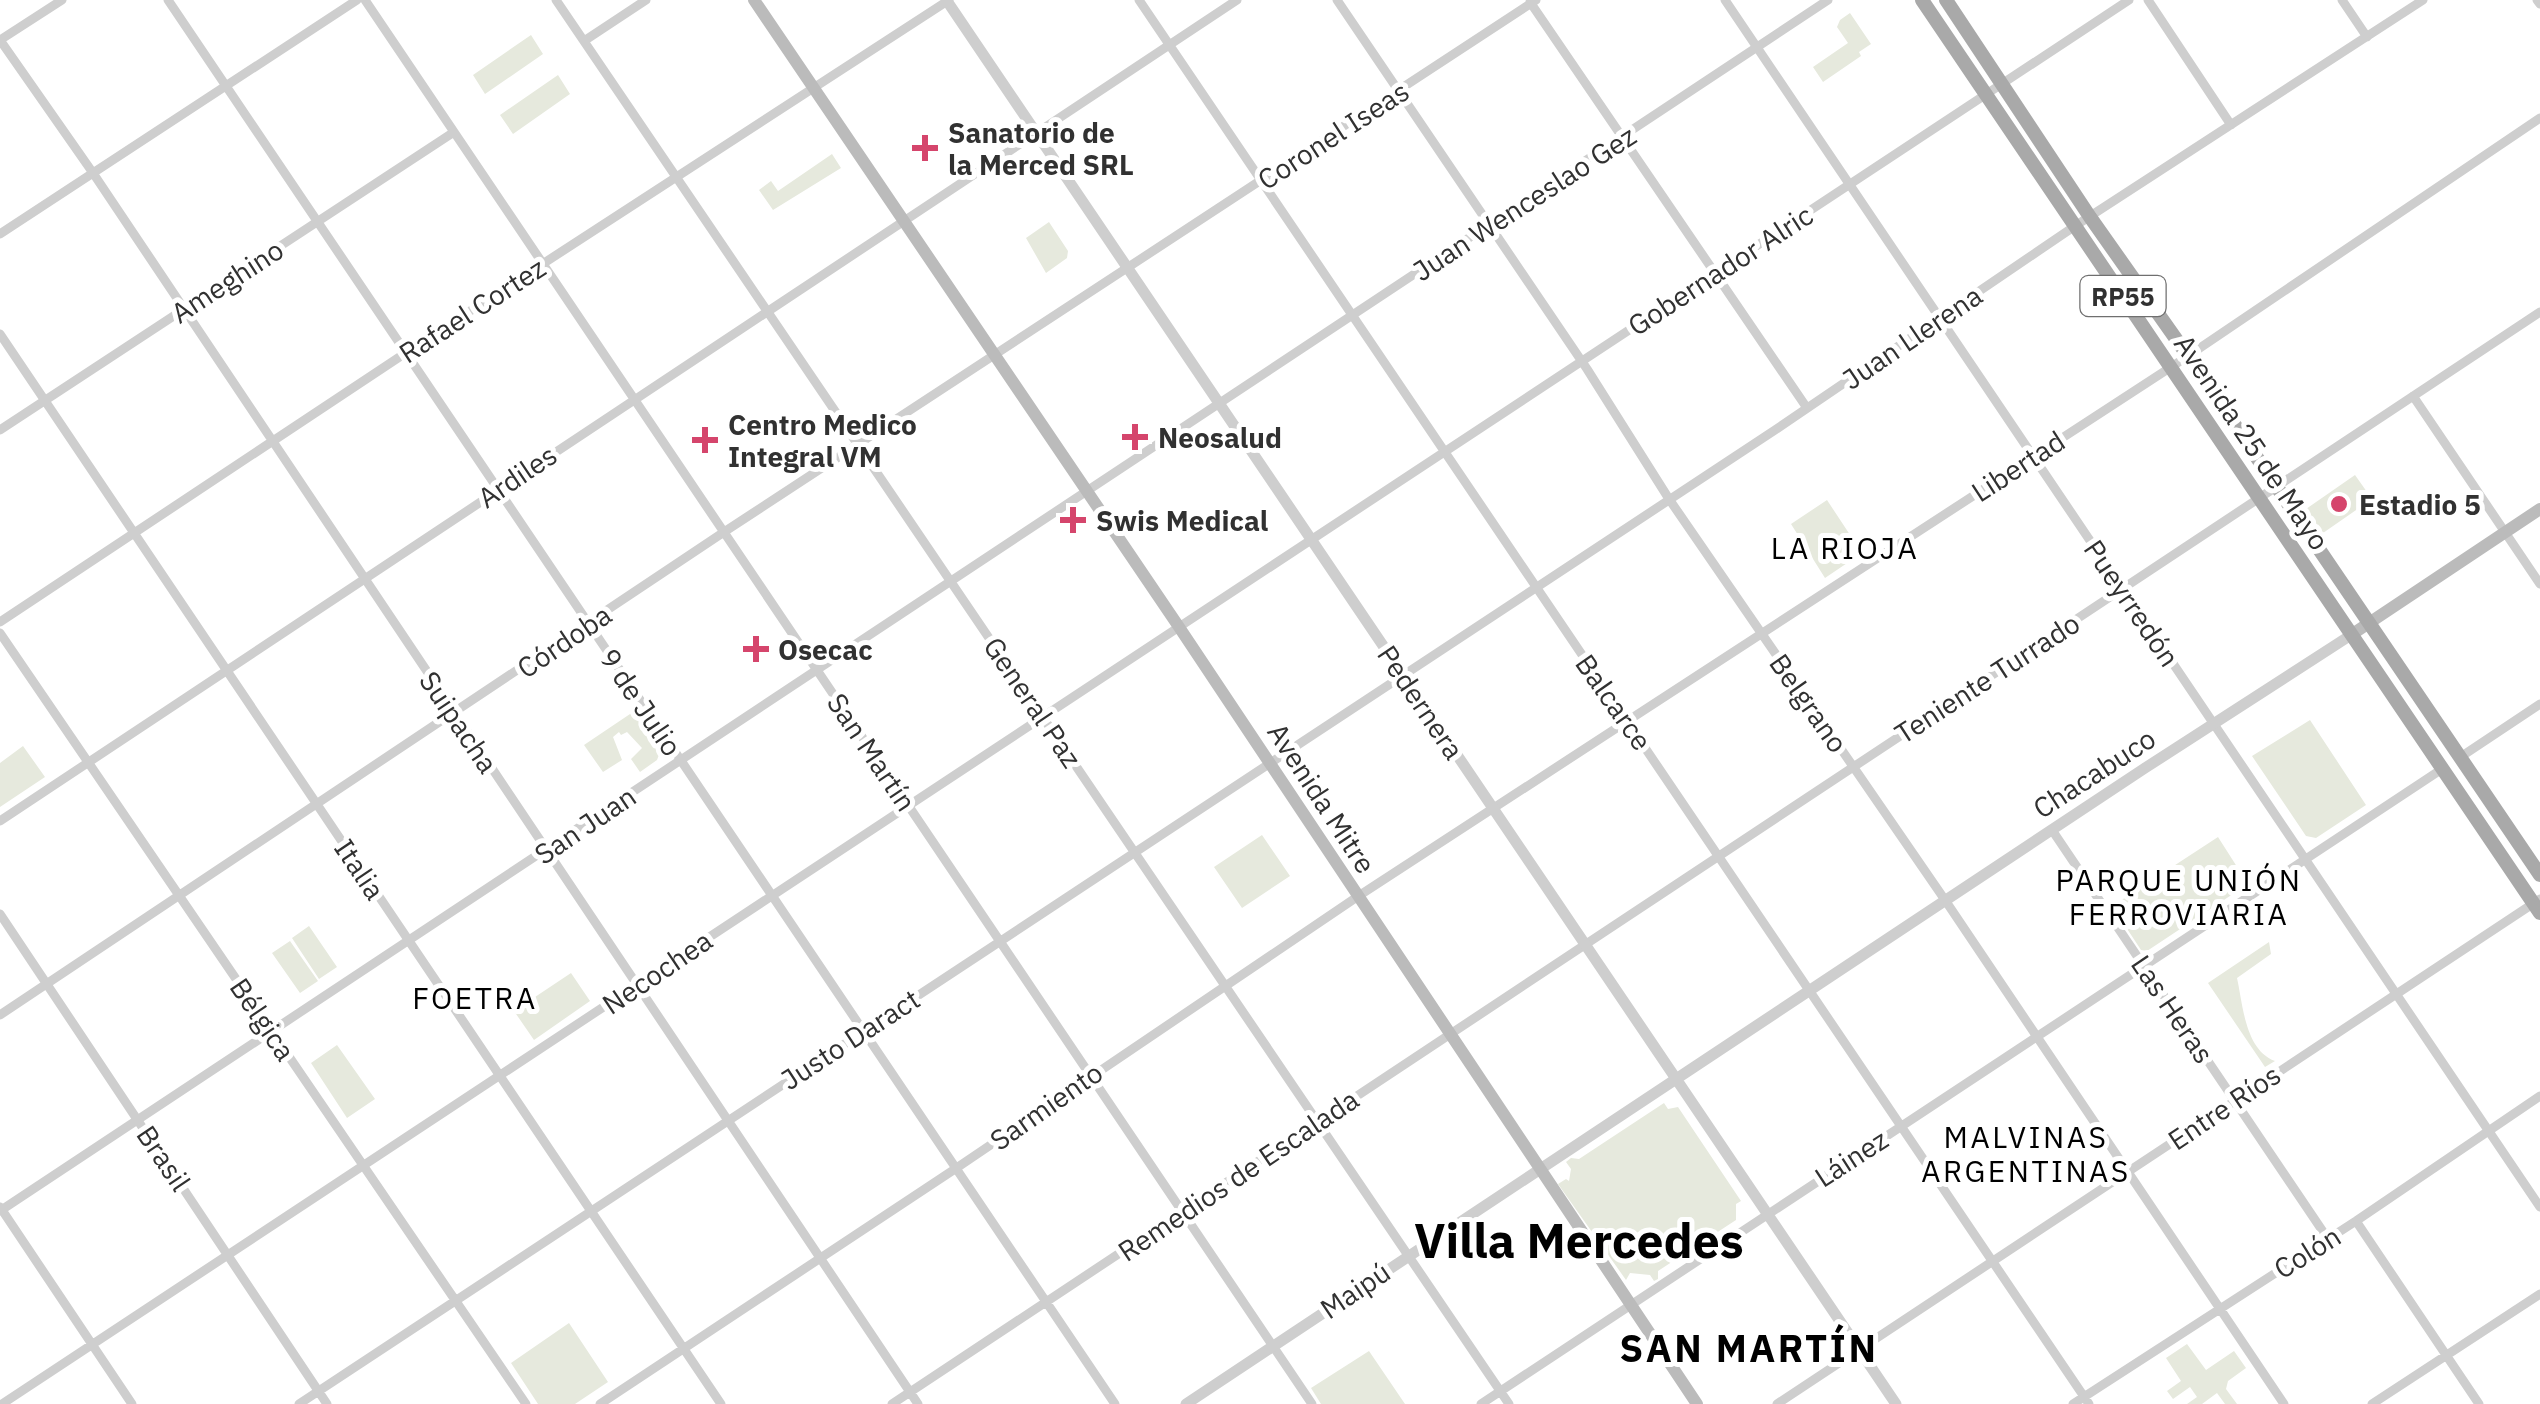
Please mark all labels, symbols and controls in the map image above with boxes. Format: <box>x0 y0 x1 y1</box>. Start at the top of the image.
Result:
street label: Coronel Iseas <box>1250 72 1416 198</box>
place label: Sanatorio de la Merced SRL <box>948 114 1134 183</box>
street label: Juan Wenceslao Gez <box>1405 117 1643 289</box>
marker: Sanatorio de la Merced SRL <box>912 135 938 161</box>
street label: Gobernador Alric <box>1620 196 1820 344</box>
street label: Ameghino <box>164 231 290 331</box>
street label: Rafael Cortez <box>392 249 552 371</box>
road number: RP55 <box>2080 276 2166 316</box>
street label: Juan Llerena <box>1835 277 1989 397</box>
street label: Avenida 25 de Mayo <box>2166 327 2338 557</box>
place label: Centro Medico Integral VM <box>728 406 917 475</box>
place label: Neosalud <box>1158 419 1282 456</box>
street label: Libertad <box>1964 422 2072 510</box>
marker: Neosalud <box>1122 424 1148 450</box>
marker: Centro Medico Integral VM <box>692 427 718 453</box>
street label: Ardiles <box>470 436 564 516</box>
place label: Estadio 5 <box>2359 486 2481 523</box>
marker: Estadio 5 <box>2328 493 2350 515</box>
place label: Swis Medical <box>1096 502 1268 539</box>
marker: Swis Medical <box>1060 507 1086 533</box>
district label: LA RIOJA <box>1771 528 1919 567</box>
street label: Pueyrredón <box>2076 532 2188 674</box>
street label: Córdoba <box>510 596 618 686</box>
street label: Teniente Turrado <box>1887 604 2087 752</box>
street label: General Paz <box>976 629 1090 775</box>
place label: Osecac <box>778 631 873 668</box>
marker: Osecac <box>743 636 769 662</box>
street label: Pedernera <box>1369 638 1473 766</box>
street label: 9 de Julio <box>592 641 690 763</box>
street label: Belgrano <box>1762 646 1856 760</box>
street label: Balcarce <box>1567 647 1661 757</box>
street label: Suipacha <box>411 664 507 780</box>
street label: San Martín <box>819 686 925 818</box>
street label: Avenida Mitre <box>1260 716 1384 880</box>
street label: Chacabuco <box>2026 720 2162 826</box>
street label: San Juan <box>527 778 643 872</box>
street label: Italia <box>326 831 394 907</box>
district label: PARQUE UNIÓN FERROVIARIA <box>2055 860 2303 933</box>
street label: Necochea <box>595 922 719 1022</box>
street label: Las Heras <box>2123 948 2223 1070</box>
street label: Bélgica <box>222 970 304 1068</box>
district label: FOETRA <box>412 978 538 1017</box>
street label: Justo Daract <box>773 980 927 1098</box>
street label: Sarmiento <box>982 1054 1110 1158</box>
street label: Entre Ríos <box>2160 1056 2288 1158</box>
street label: Remedios de Escalada <box>1110 1081 1366 1269</box>
district label: MALVINAS ARGENTINAS <box>1921 1117 2131 1190</box>
street label: Brasil <box>129 1118 199 1198</box>
street label: Láinez <box>1807 1121 1895 1195</box>
district label: Villa Mercedes <box>1414 1209 1744 1271</box>
street label: Colón <box>2267 1217 2347 1287</box>
street label: Maipú <box>1313 1253 1397 1327</box>
district label: SAN MARTÍN <box>1619 1323 1879 1372</box>

